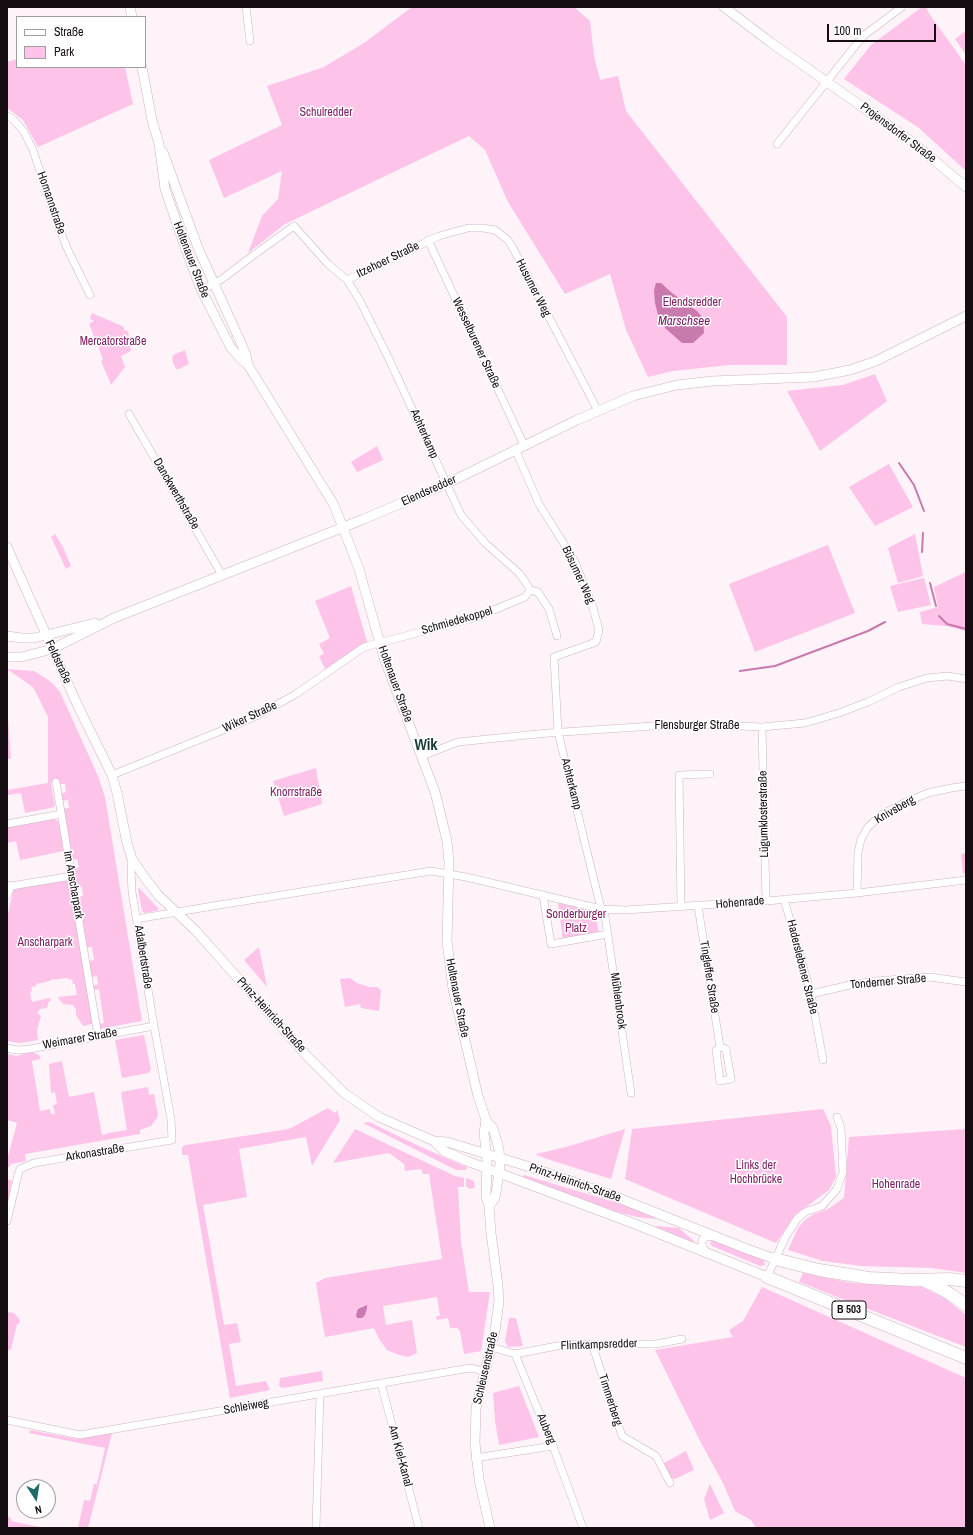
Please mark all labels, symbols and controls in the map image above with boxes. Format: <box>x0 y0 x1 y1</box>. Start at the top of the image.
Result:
legend <box>16 16 146 68</box>
scale bar <box>829 16 938 42</box>
text: 100 m <box>834 23 861 39</box>
text: Straße <box>54 24 84 40</box>
text: Park <box>54 44 74 60</box>
street label: Projensdorfer Straße <box>857 100 939 166</box>
park label: Schulredder <box>299 106 353 120</box>
street label: Homannstraße <box>34 170 68 236</box>
street label: Holtenauer Straße <box>170 220 212 300</box>
street label: Itzehoer Straße <box>354 239 422 281</box>
street label: Husumer Weg <box>512 257 554 319</box>
street label: Wesselburener Straße <box>449 295 503 391</box>
park label: Elendsredder <box>663 296 721 310</box>
water label: Marschsee <box>658 314 710 330</box>
park label: Mercatorstraße <box>80 335 146 349</box>
street label: Achterkamp <box>407 407 441 461</box>
street label: Danckwerthstraße <box>150 456 202 532</box>
street label: Elendsredder <box>399 473 459 509</box>
street label: Büsumer Weg <box>558 544 598 606</box>
street label: Schmiedekoppel <box>420 604 494 638</box>
street label: Feldstraße <box>42 638 74 686</box>
street label: Holtenauer Straße <box>374 644 416 724</box>
street label: Wiker Straße <box>221 698 279 736</box>
street label: Flensburger Straße <box>655 719 739 733</box>
district label: Wik <box>414 736 438 756</box>
street label: Achterkamp <box>558 757 584 811</box>
street label: Lügumklosterstraße <box>756 770 772 858</box>
park label: Knorrstraße <box>270 786 322 800</box>
street label: Knivsberg <box>872 793 918 827</box>
street label: Im Anscharpark <box>60 850 86 920</box>
street label: Hohenrade <box>715 894 765 912</box>
park label: Sonderburger Platz <box>546 908 606 936</box>
street label: Haderslebener Straße <box>783 918 821 1016</box>
street label: Adalbertstraße <box>131 924 155 990</box>
park label: Anscharpark <box>17 936 73 950</box>
street label: Tingleffer Straße <box>696 940 722 1014</box>
street label: Holtenauer Straße <box>442 957 472 1039</box>
street label: Tonderner Straße <box>849 971 927 993</box>
street label: Mühlenbrook <box>607 972 629 1030</box>
street label: Prinz-Heinrich-Straße <box>233 974 309 1056</box>
street label: Weimarer Straße <box>42 1025 118 1053</box>
street label: Arkonastraße <box>65 1141 125 1165</box>
park label: Links der Hochbrücke <box>730 1159 782 1187</box>
street label: Prinz-Heinrich-Straße <box>527 1161 623 1205</box>
park label: Hohenrade <box>872 1178 920 1192</box>
road number: B 503 <box>832 1301 866 1319</box>
street label: Schleusenstraße <box>471 1330 501 1406</box>
street label: Flintkampsredder <box>560 1336 638 1354</box>
street label: Timmerberg <box>595 1372 625 1428</box>
street label: Schleiweg <box>222 1396 270 1418</box>
street label: Auberg <box>533 1412 559 1446</box>
street label: Am Kiel-Kanal <box>385 1424 415 1488</box>
north arrow <box>16 1479 56 1519</box>
text: N <box>34 1502 43 1517</box>

